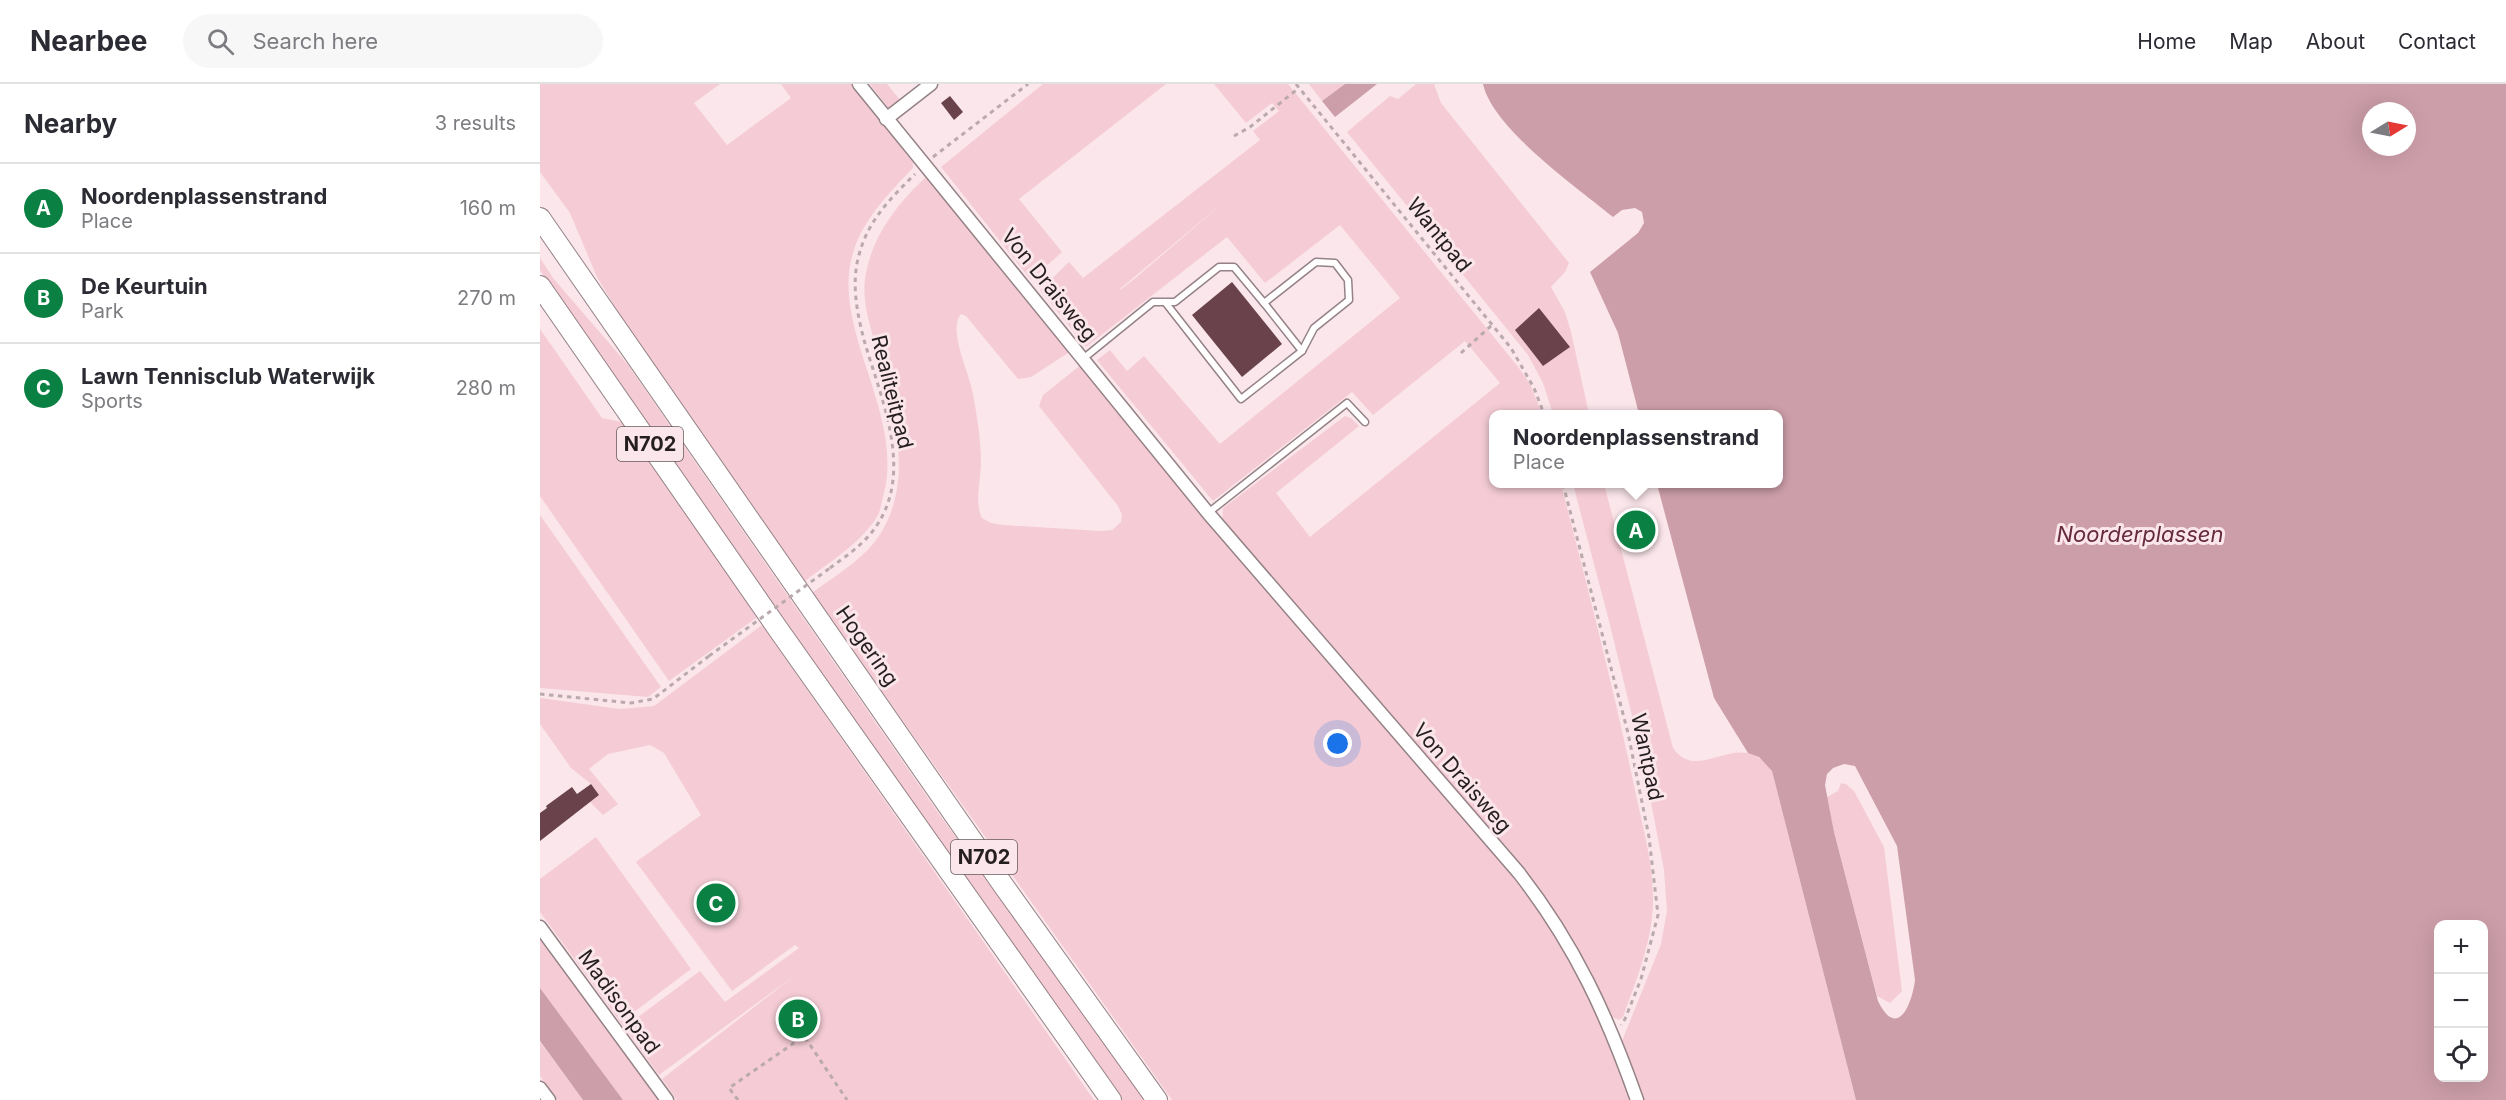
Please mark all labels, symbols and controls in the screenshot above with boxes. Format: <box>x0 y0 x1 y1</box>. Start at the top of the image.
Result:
search box <box>183 14 603 68</box>
text: Nearbee <box>30 24 147 58</box>
icon: search <box>204 25 237 58</box>
text: Search here <box>252 28 378 54</box>
text: Home <box>2137 29 2196 54</box>
text: Map <box>2229 29 2273 54</box>
text: About <box>2306 29 2365 54</box>
text: Contact <box>2398 29 2476 54</box>
north arrow <box>2362 102 2416 156</box>
text: Nearby <box>24 108 117 139</box>
text: 3 results <box>435 111 516 135</box>
text: Noordenplassenstrand <box>81 183 327 209</box>
street label: Wantpad <box>1402 192 1477 277</box>
text: A <box>36 196 51 220</box>
text: 160 m <box>460 196 516 220</box>
text: Place <box>81 209 133 233</box>
street label: Von Draisweg <box>996 223 1102 346</box>
text: De Keurtuin <box>81 273 208 299</box>
text: B <box>37 286 50 310</box>
text: 270 m <box>457 286 516 310</box>
text: Park <box>81 299 124 323</box>
street label: Realiteitpad <box>866 332 919 451</box>
text: Lawn Tennisclub Waterwijk <box>81 363 375 389</box>
text: C <box>36 376 51 400</box>
text: 280 m <box>456 376 516 400</box>
text: Sports <box>81 389 143 413</box>
popup <box>1489 410 1783 488</box>
text: Noordenplassenstrand <box>1513 424 1759 450</box>
road number: N702 <box>617 427 683 461</box>
text: Place <box>1513 450 1565 474</box>
pin: A <box>1616 508 1656 552</box>
water label: Noorderplassen <box>2057 521 2223 547</box>
street label: Hogering <box>831 601 904 691</box>
street label: Wantpad <box>1626 711 1669 803</box>
street label: Von Draisweg <box>1408 718 1517 838</box>
your location <box>1323 729 1352 758</box>
road number: N702 <box>951 840 1017 874</box>
pin: C <box>696 880 735 926</box>
map controls <box>2434 920 2488 1082</box>
button: + <box>2434 920 2488 974</box>
street label: Madisonpad <box>573 945 666 1059</box>
button: − <box>2434 974 2488 1028</box>
pin: B <box>778 996 818 1042</box>
button: locate <box>2434 1028 2488 1082</box>

